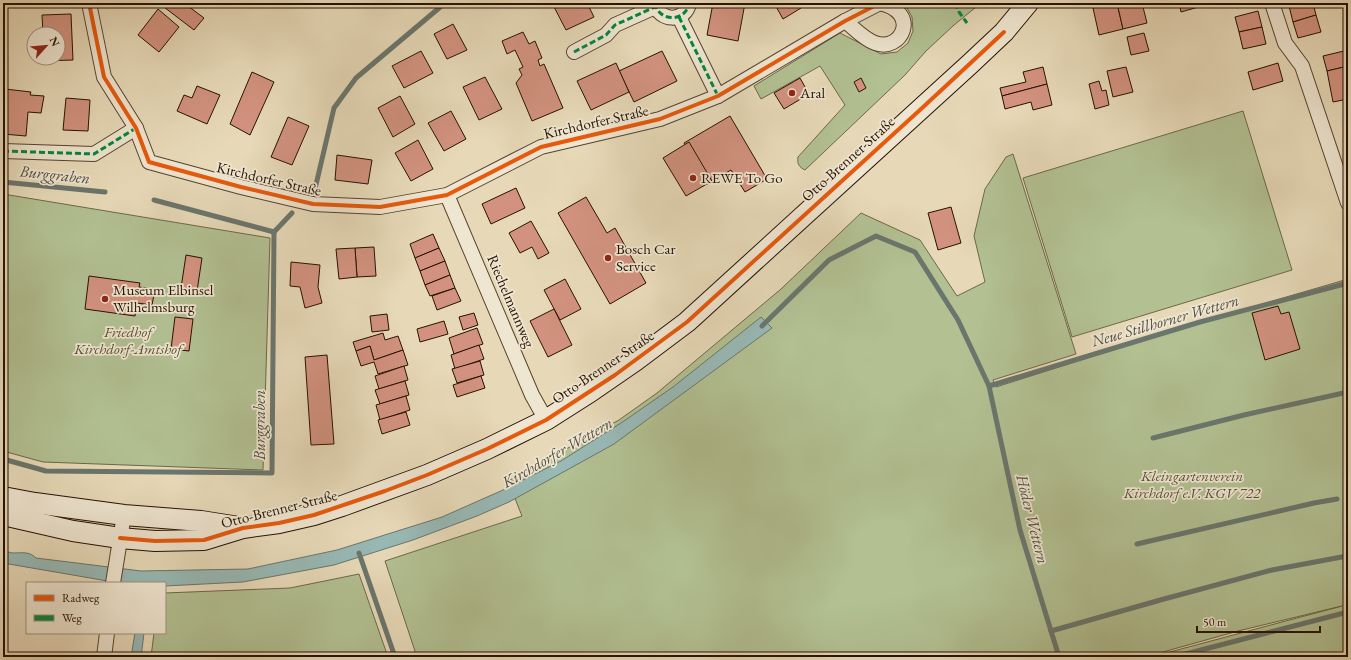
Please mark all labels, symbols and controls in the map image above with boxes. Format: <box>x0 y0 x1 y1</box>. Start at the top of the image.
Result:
north arrow <box>26 26 66 66</box>
text: N <box>47 34 63 49</box>
place label: Aral <box>799 83 825 102</box>
marker: Aral <box>787 88 797 98</box>
street label: Kirchdorfer Straße <box>542 100 650 143</box>
street label: Otto-Brenner-Straße <box>797 112 898 205</box>
street label: Kirchdorfer Straße <box>215 157 324 200</box>
water label: Burggraben <box>18 160 91 189</box>
place label: REWE To Go <box>701 168 783 187</box>
marker: REWE To Go <box>688 173 698 183</box>
place label: Bosch Car Service <box>616 239 676 275</box>
street label: Riechelmannweg <box>483 252 540 350</box>
marker: Bosch Car Service <box>603 253 613 263</box>
place label: Museum Elbinsel Wilhelmsburg <box>113 280 214 316</box>
water label: Neue Stillhorner Wettern <box>1088 289 1241 352</box>
marker: Museum Elbinsel Wilhelmsburg <box>100 294 110 304</box>
park label: Friedhof Kirchdorf-Amtshof <box>73 322 185 358</box>
street label: Otto-Brenner-Straße <box>548 325 657 408</box>
water label: Burggraben <box>249 390 270 461</box>
water label: Kirchdorfer Wettern <box>497 412 616 493</box>
park label: Kleingartenverein Kirchdorf e.V. KGV 722 <box>1123 466 1261 502</box>
water label: Höder Wettern <box>1011 471 1054 566</box>
street label: Otto-Brenner-Straße <box>219 485 339 532</box>
legend <box>26 582 166 634</box>
text: Radweg <box>62 590 100 606</box>
scale bar <box>1197 608 1320 634</box>
text: Weg <box>62 610 82 626</box>
text: 50 m <box>1203 614 1227 630</box>

